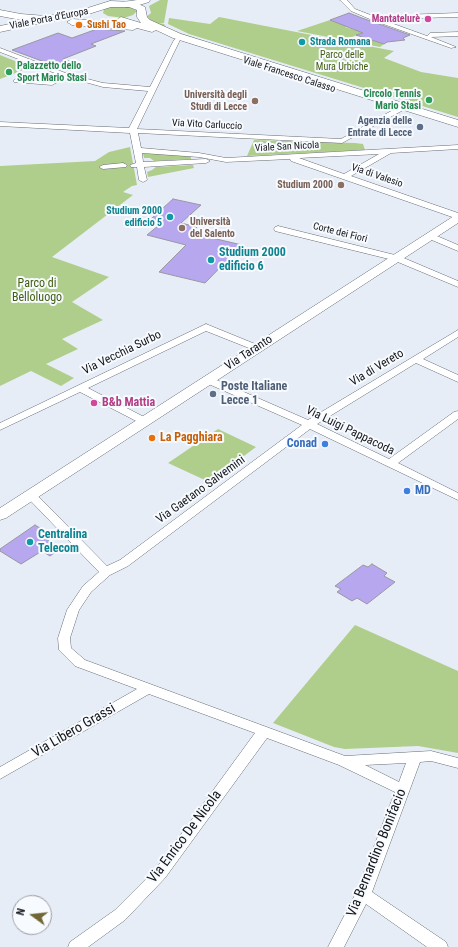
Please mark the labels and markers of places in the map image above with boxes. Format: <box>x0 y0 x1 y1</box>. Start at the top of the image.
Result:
place label: Mantatelurè <box>372 13 420 25</box>
marker: Mantatelurè <box>423 14 433 24</box>
place label: Sushi Tao <box>87 19 126 31</box>
marker: Sushi Tao <box>74 20 84 30</box>
place label: Strada Romana <box>310 36 371 48</box>
marker: Strada Romana <box>297 37 307 47</box>
place label: Palazzetto dello Sport Mario Stasi <box>17 60 87 84</box>
marker: Palazzetto dello Sport Mario Stasi <box>4 67 14 77</box>
place label: Circolo Tennis Mario Stasi <box>364 88 421 112</box>
place label: Università degli Studi di Lecce <box>184 89 247 112</box>
marker: Circolo Tennis Mario Stasi <box>424 95 434 105</box>
marker: Università degli Studi di Lecce <box>250 96 260 106</box>
place label: Agenzia delle Entrate di Lecce <box>348 115 412 138</box>
marker: Agenzia delle Entrate di Lecce <box>415 122 425 132</box>
place label: Studium 2000 <box>277 179 333 191</box>
marker: Studium 2000 <box>336 180 346 190</box>
place label: Studium 2000 edificio 5 <box>106 205 162 228</box>
marker: Studium 2000 edificio 5 <box>165 212 175 222</box>
place label: Università del Salento <box>190 216 235 240</box>
marker: Università del Salento <box>177 223 187 233</box>
place label: Studium 2000 edificio 6 <box>219 246 286 274</box>
marker: Studium 2000 edificio 6 <box>206 255 216 265</box>
place label: Poste Italiane Lecce 1 <box>221 380 287 408</box>
marker: Poste Italiane Lecce 1 <box>208 389 218 399</box>
place label: B&b Mattia <box>102 396 155 410</box>
marker: B&b Mattia <box>89 398 99 408</box>
place label: La Pagghiara <box>160 431 223 445</box>
marker: La Pagghiara <box>147 433 157 443</box>
place label: Conad <box>287 437 317 451</box>
marker: Conad <box>320 439 330 449</box>
place label: MD <box>415 484 431 498</box>
marker: MD <box>402 486 412 496</box>
place label: Centralina Telecom <box>38 528 87 556</box>
marker: Centralina Telecom <box>25 537 35 547</box>

